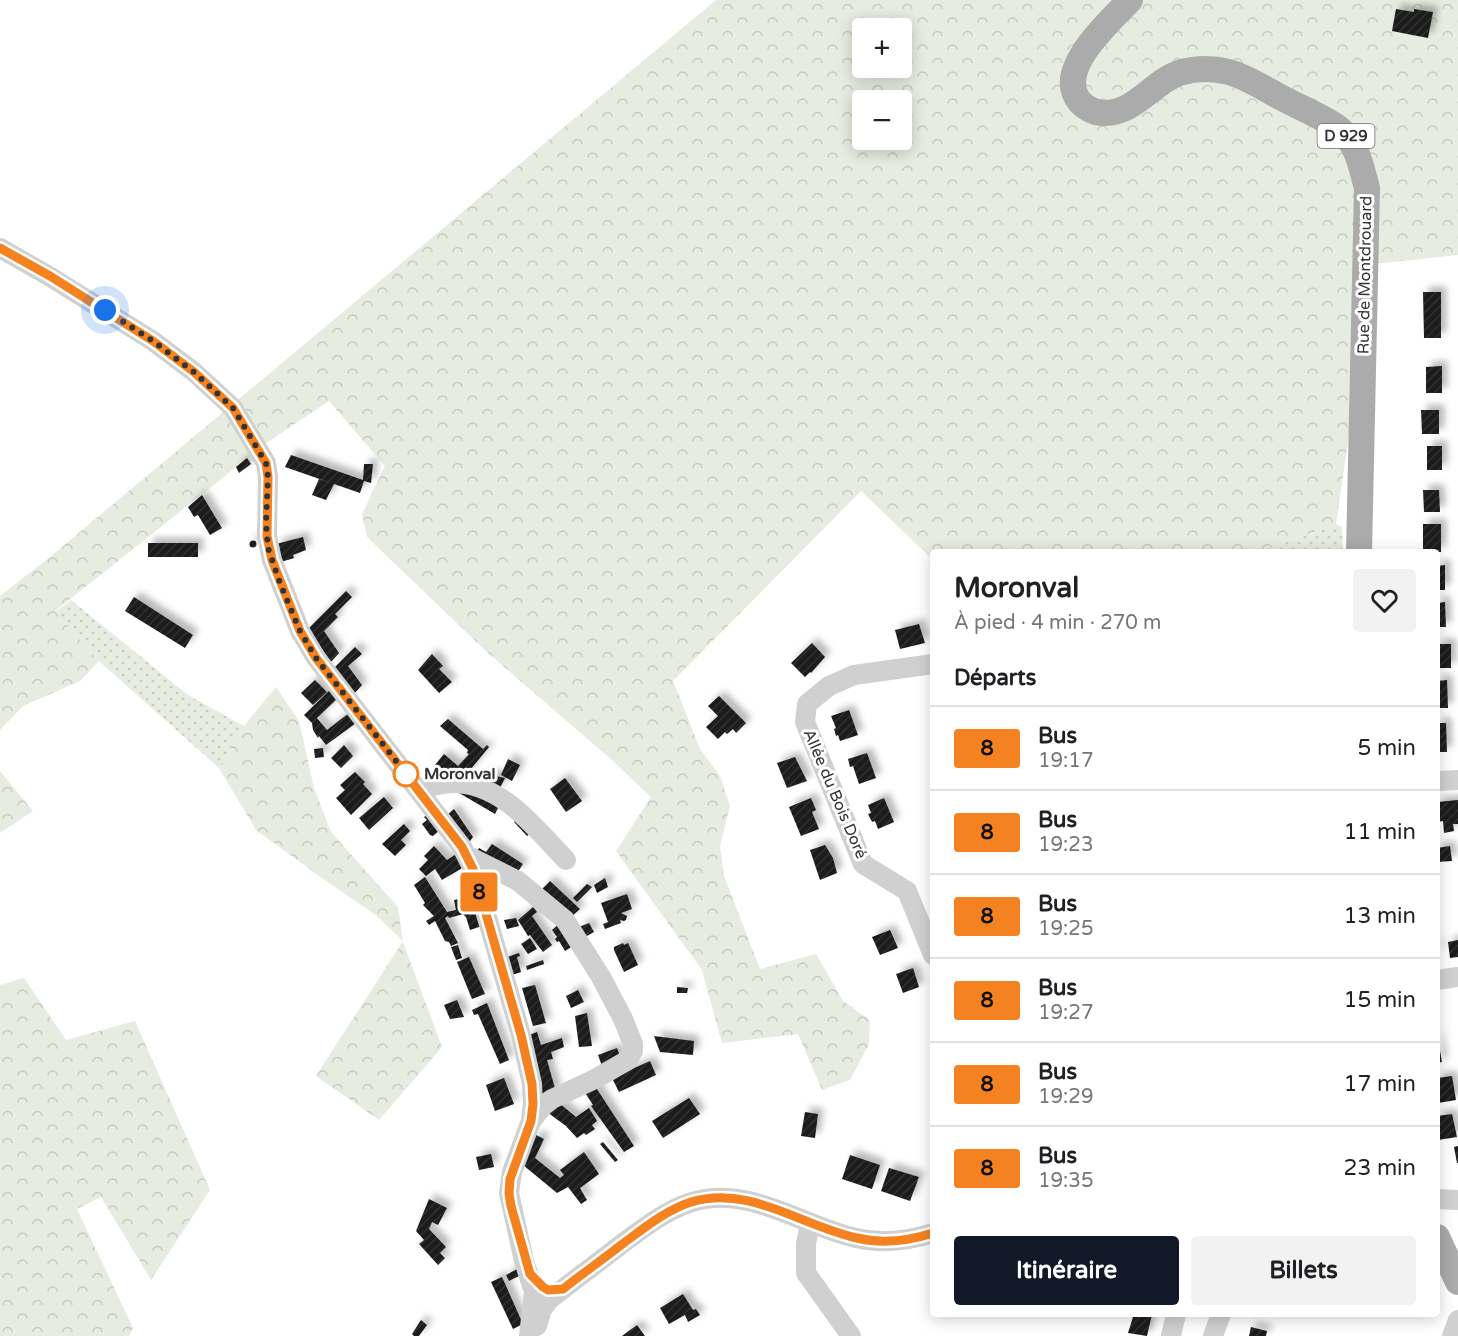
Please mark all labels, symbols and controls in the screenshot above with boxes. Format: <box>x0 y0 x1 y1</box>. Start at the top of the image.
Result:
map controls <box>852 18 912 150</box>
button: + <box>852 18 912 78</box>
button: − <box>852 90 912 150</box>
road number: D 929 <box>1318 124 1374 148</box>
street label: Rue de Montdrouard <box>1354 196 1376 354</box>
your location <box>90 295 120 325</box>
button: heart <box>1353 569 1416 632</box>
text: Moronval <box>954 571 1079 605</box>
text: À pied · 4 min · 270 m <box>954 611 1161 635</box>
text: Départs <box>954 665 1036 691</box>
text: Bus <box>1038 723 1077 749</box>
street label: Allée du Bois Doré <box>799 726 871 862</box>
text: 5 min <box>1357 735 1416 761</box>
text: 8 <box>980 736 994 761</box>
text: 19:17 <box>1038 749 1093 773</box>
marker: Moronval <box>393 761 419 787</box>
place label: Moronval <box>424 764 496 784</box>
text: Bus <box>1038 807 1077 833</box>
text: 11 min <box>1344 819 1416 845</box>
text: 8 <box>980 820 994 845</box>
text: 19:23 <box>1038 833 1093 857</box>
line badge: 8 <box>460 872 498 912</box>
text: 8 <box>472 880 486 905</box>
text: Bus <box>1038 891 1077 917</box>
text: 13 min <box>1344 903 1416 929</box>
text: 8 <box>980 904 994 929</box>
text: 19:25 <box>1038 917 1093 941</box>
text: Bus <box>1038 975 1077 1001</box>
text: 15 min <box>1344 987 1416 1013</box>
text: 8 <box>980 988 994 1013</box>
text: 19:27 <box>1038 1001 1093 1025</box>
text: Bus <box>1038 1059 1077 1085</box>
text: 17 min <box>1344 1071 1416 1097</box>
text: 8 <box>980 1072 994 1097</box>
text: 19:29 <box>1038 1085 1093 1109</box>
text: Bus <box>1038 1143 1077 1169</box>
text: 23 min <box>1344 1155 1416 1181</box>
text: 8 <box>980 1156 994 1181</box>
text: 19:35 <box>1038 1169 1093 1193</box>
button: Itinéraire <box>954 1236 1179 1305</box>
button: Billets <box>1191 1236 1416 1305</box>

